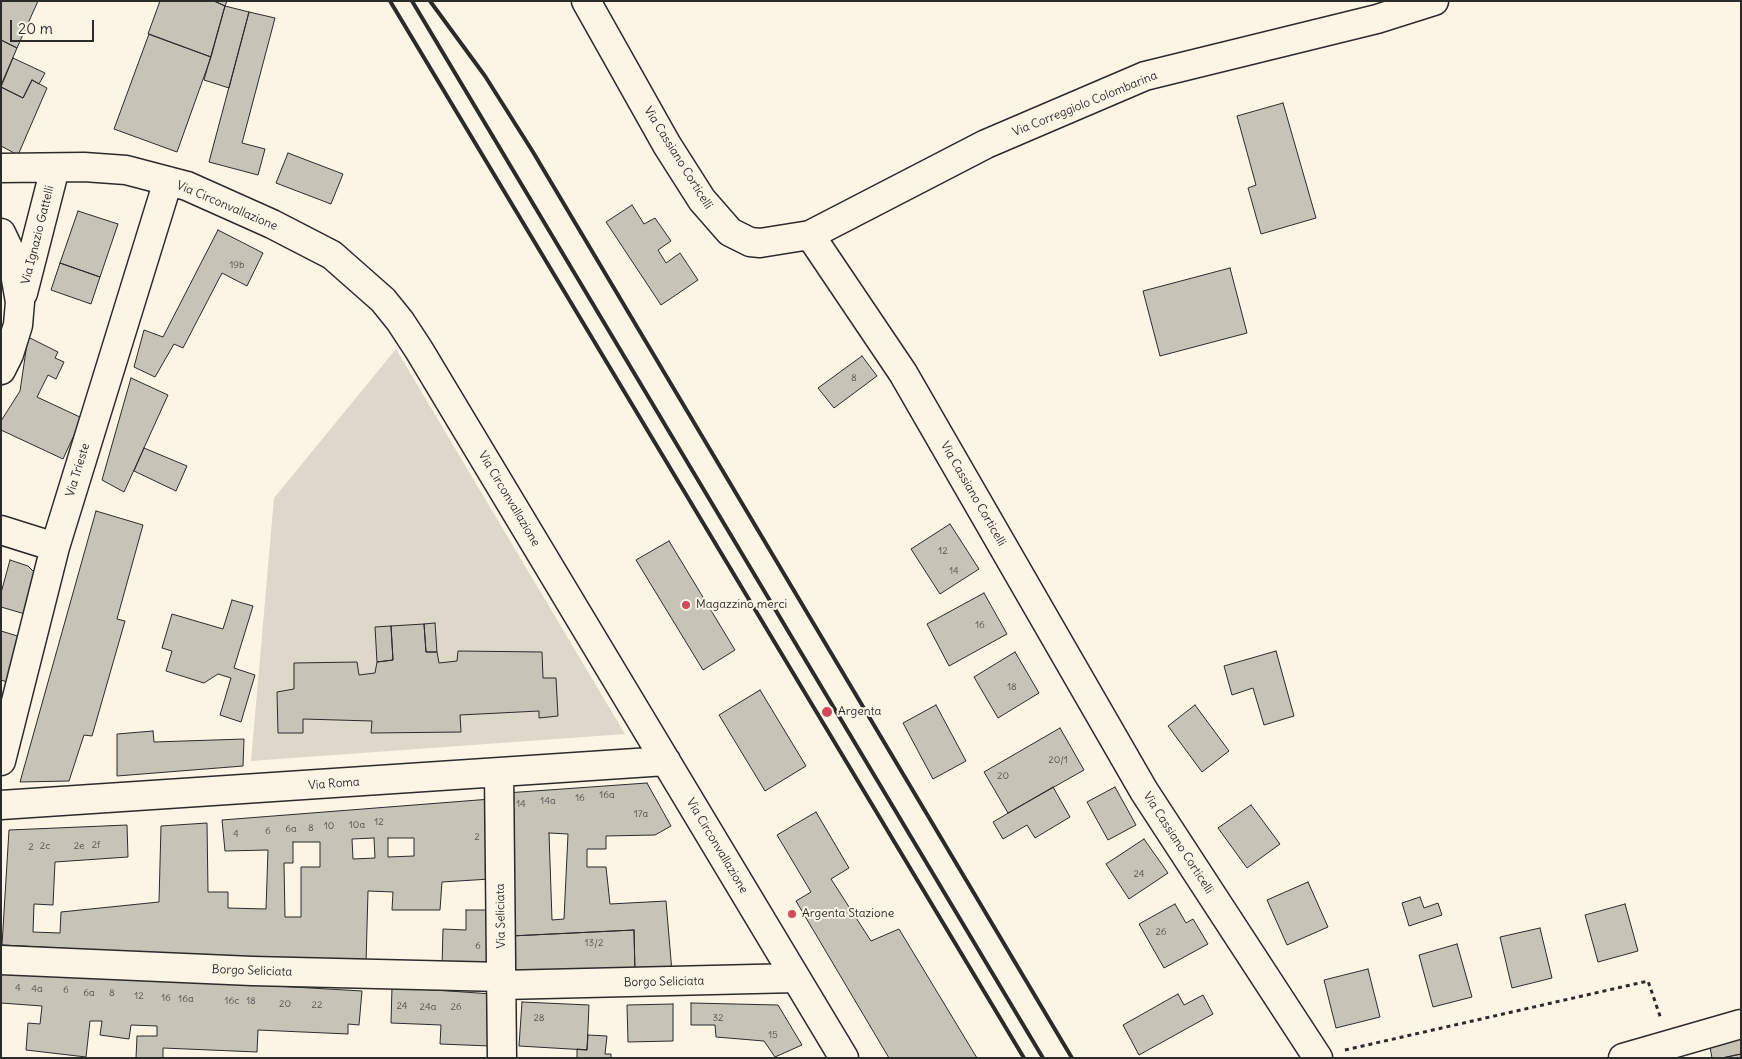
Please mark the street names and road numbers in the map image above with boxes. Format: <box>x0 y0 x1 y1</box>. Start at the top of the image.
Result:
street label: Via Correggiolo Colombarina <box>1011 68 1159 140</box>
street label: Via Cassiano Corticelli <box>641 104 715 212</box>
street label: Via Circonvallazione <box>174 178 280 234</box>
street label: Via Ignazio Gattelli <box>19 184 57 286</box>
street label: Via Cassiano Corticelli <box>937 439 1009 549</box>
street label: Via Trieste <box>63 441 93 499</box>
street label: Via Circonvallazione <box>475 449 543 549</box>
street label: Via Roma <box>308 775 360 793</box>
street label: Via Cassiano Corticelli <box>1140 790 1216 896</box>
street label: Via Circonvallazione <box>683 796 751 896</box>
street label: Via Seliciata <box>493 883 509 949</box>
street label: Borgo Seliciata <box>211 962 293 980</box>
street label: Borgo Seliciata <box>624 974 704 990</box>

